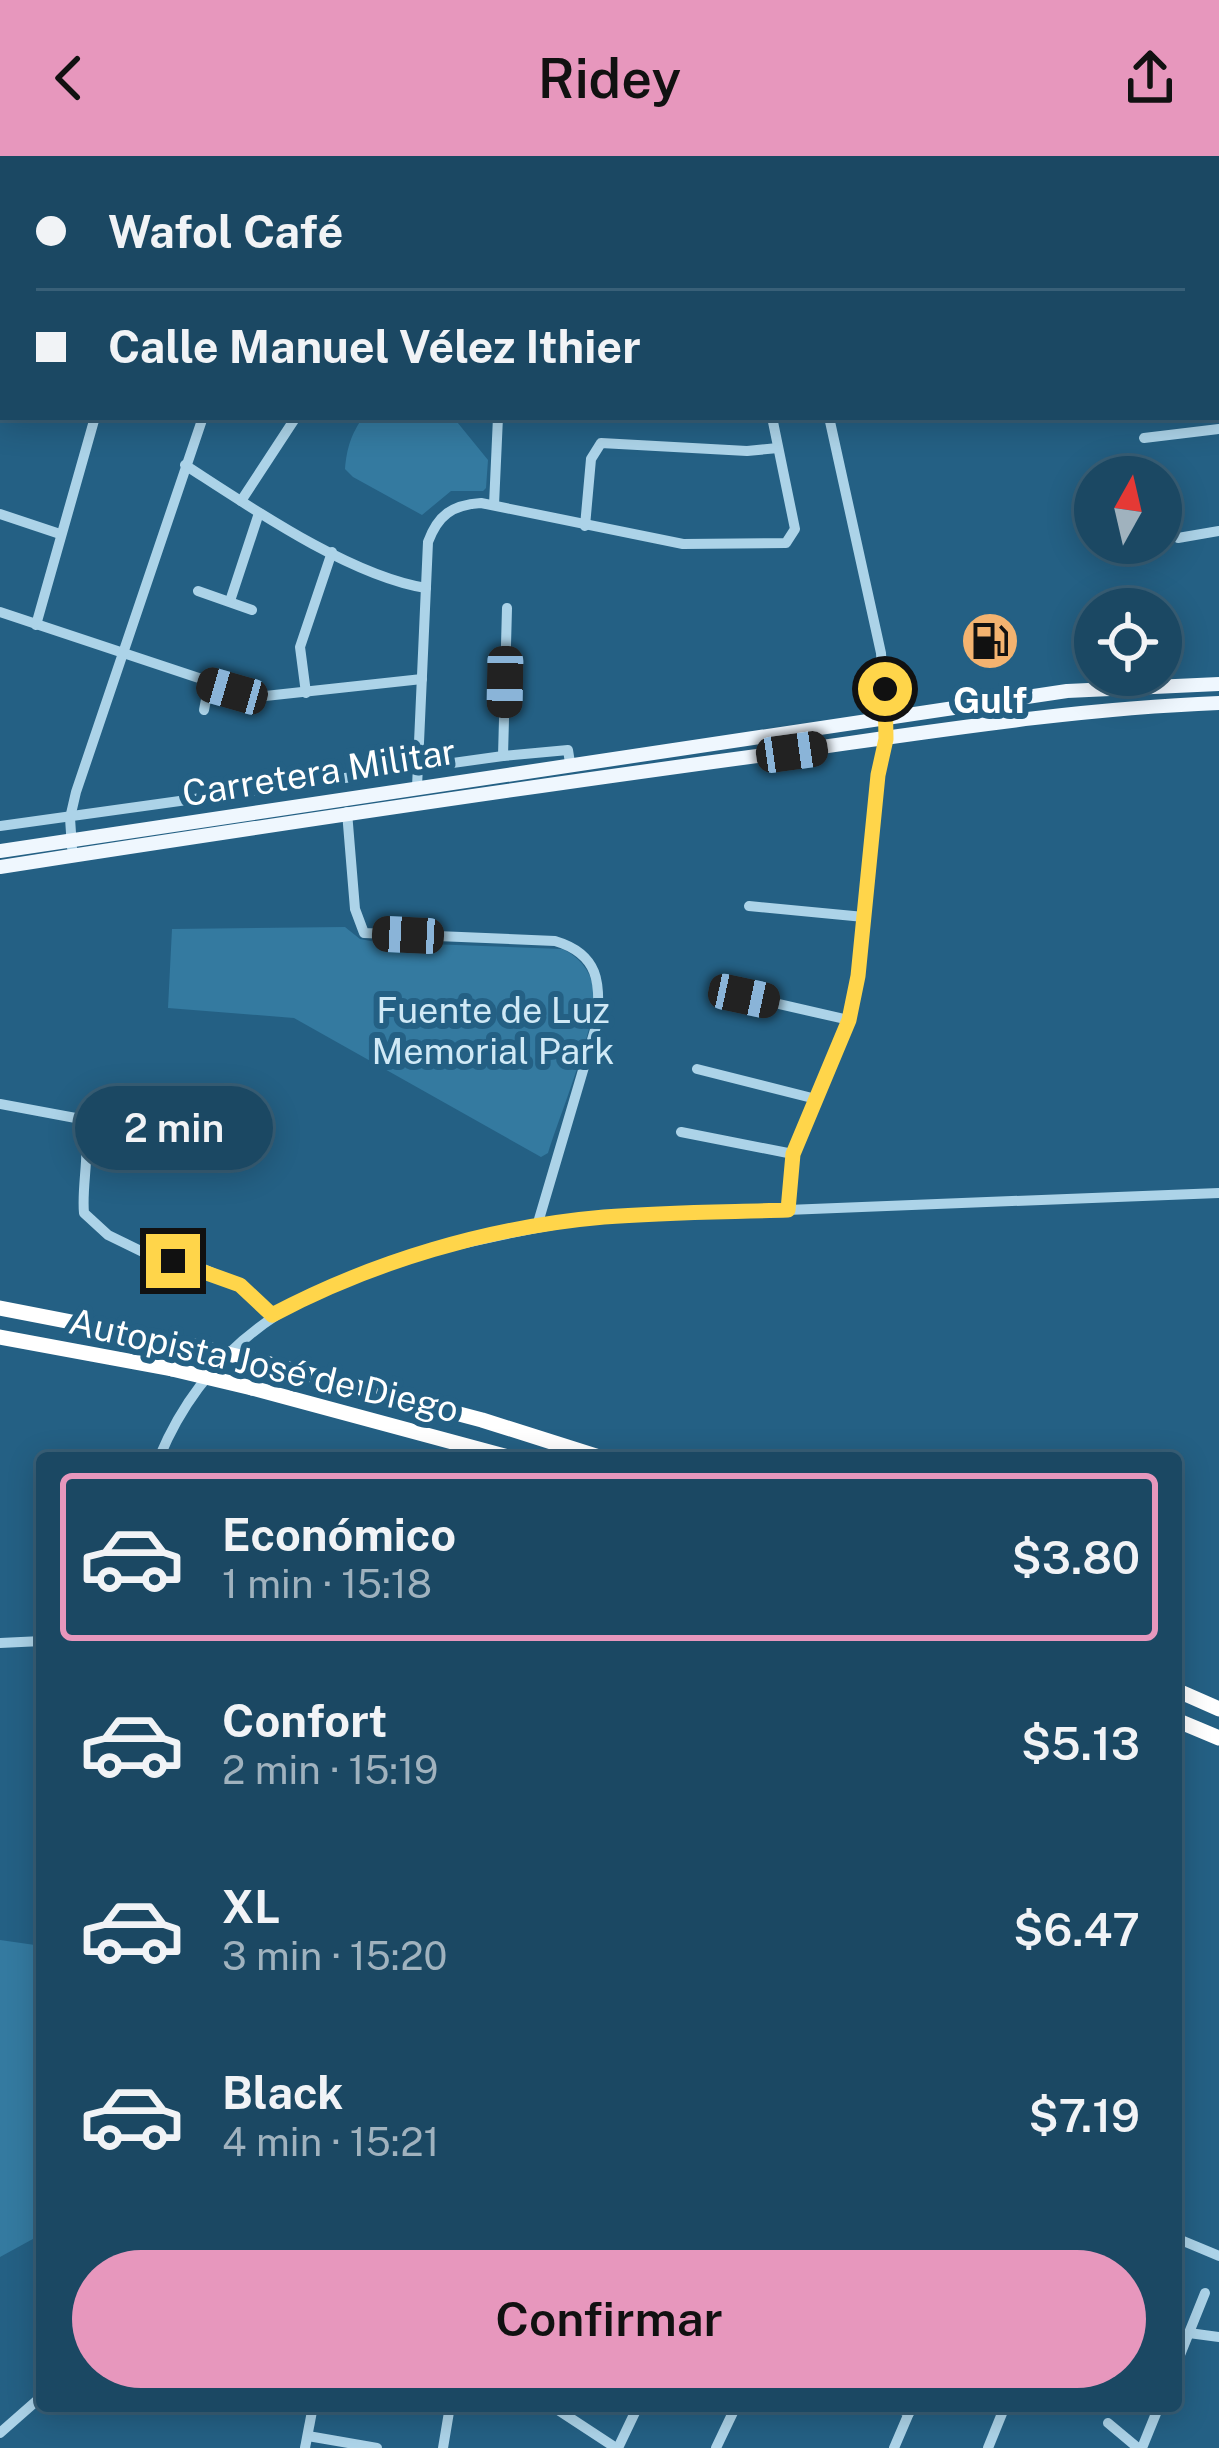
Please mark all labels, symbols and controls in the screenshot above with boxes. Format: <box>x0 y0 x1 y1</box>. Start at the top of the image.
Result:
icon: back <box>36 45 102 111</box>
icon: share <box>1117 45 1183 111</box>
text: Ridey <box>538 47 681 110</box>
text: Wafol Café <box>108 205 343 258</box>
text: Calle Manuel Vélez Ithier <box>108 320 641 373</box>
north arrow <box>1074 456 1182 564</box>
map controls <box>1074 456 1182 696</box>
button: locate <box>1074 588 1182 696</box>
fuel station icon: Gulf <box>959 610 1021 672</box>
car <box>486 646 524 718</box>
route start <box>858 662 912 716</box>
car <box>192 664 272 718</box>
place label: Gulf <box>953 679 1027 721</box>
car <box>754 729 830 775</box>
street label: Carretera Militar <box>179 730 459 814</box>
car <box>371 915 445 955</box>
car <box>705 971 783 1021</box>
park label: Fuente de Luz Memorial Park <box>372 989 614 1072</box>
callout: 2 min <box>74 1087 272 1171</box>
text: 2 min <box>124 1105 224 1151</box>
route end <box>146 1234 200 1288</box>
street label: Autopista José de Diego <box>65 1300 463 1430</box>
icon: car <box>78 1503 186 1611</box>
text: Económico <box>222 1508 456 1561</box>
text: $3.80 <box>1012 1531 1140 1584</box>
text: 1 min · 15:18 <box>222 1561 432 1607</box>
icon: car <box>78 1689 186 1797</box>
text: Confort <box>222 1694 387 1747</box>
text: $5.13 <box>1021 1717 1140 1770</box>
text: 2 min · 15:19 <box>222 1747 438 1793</box>
icon: car <box>78 1875 186 1983</box>
text: XL <box>222 1880 280 1933</box>
text: $6.47 <box>1013 1903 1140 1956</box>
text: 3 min · 15:20 <box>222 1933 447 1979</box>
icon: car <box>78 2061 186 2169</box>
text: Black <box>222 2066 343 2119</box>
text: $7.19 <box>1028 2089 1140 2142</box>
text: 4 min · 15:21 <box>222 2119 439 2165</box>
button: Confirmar <box>72 2250 1146 2388</box>

